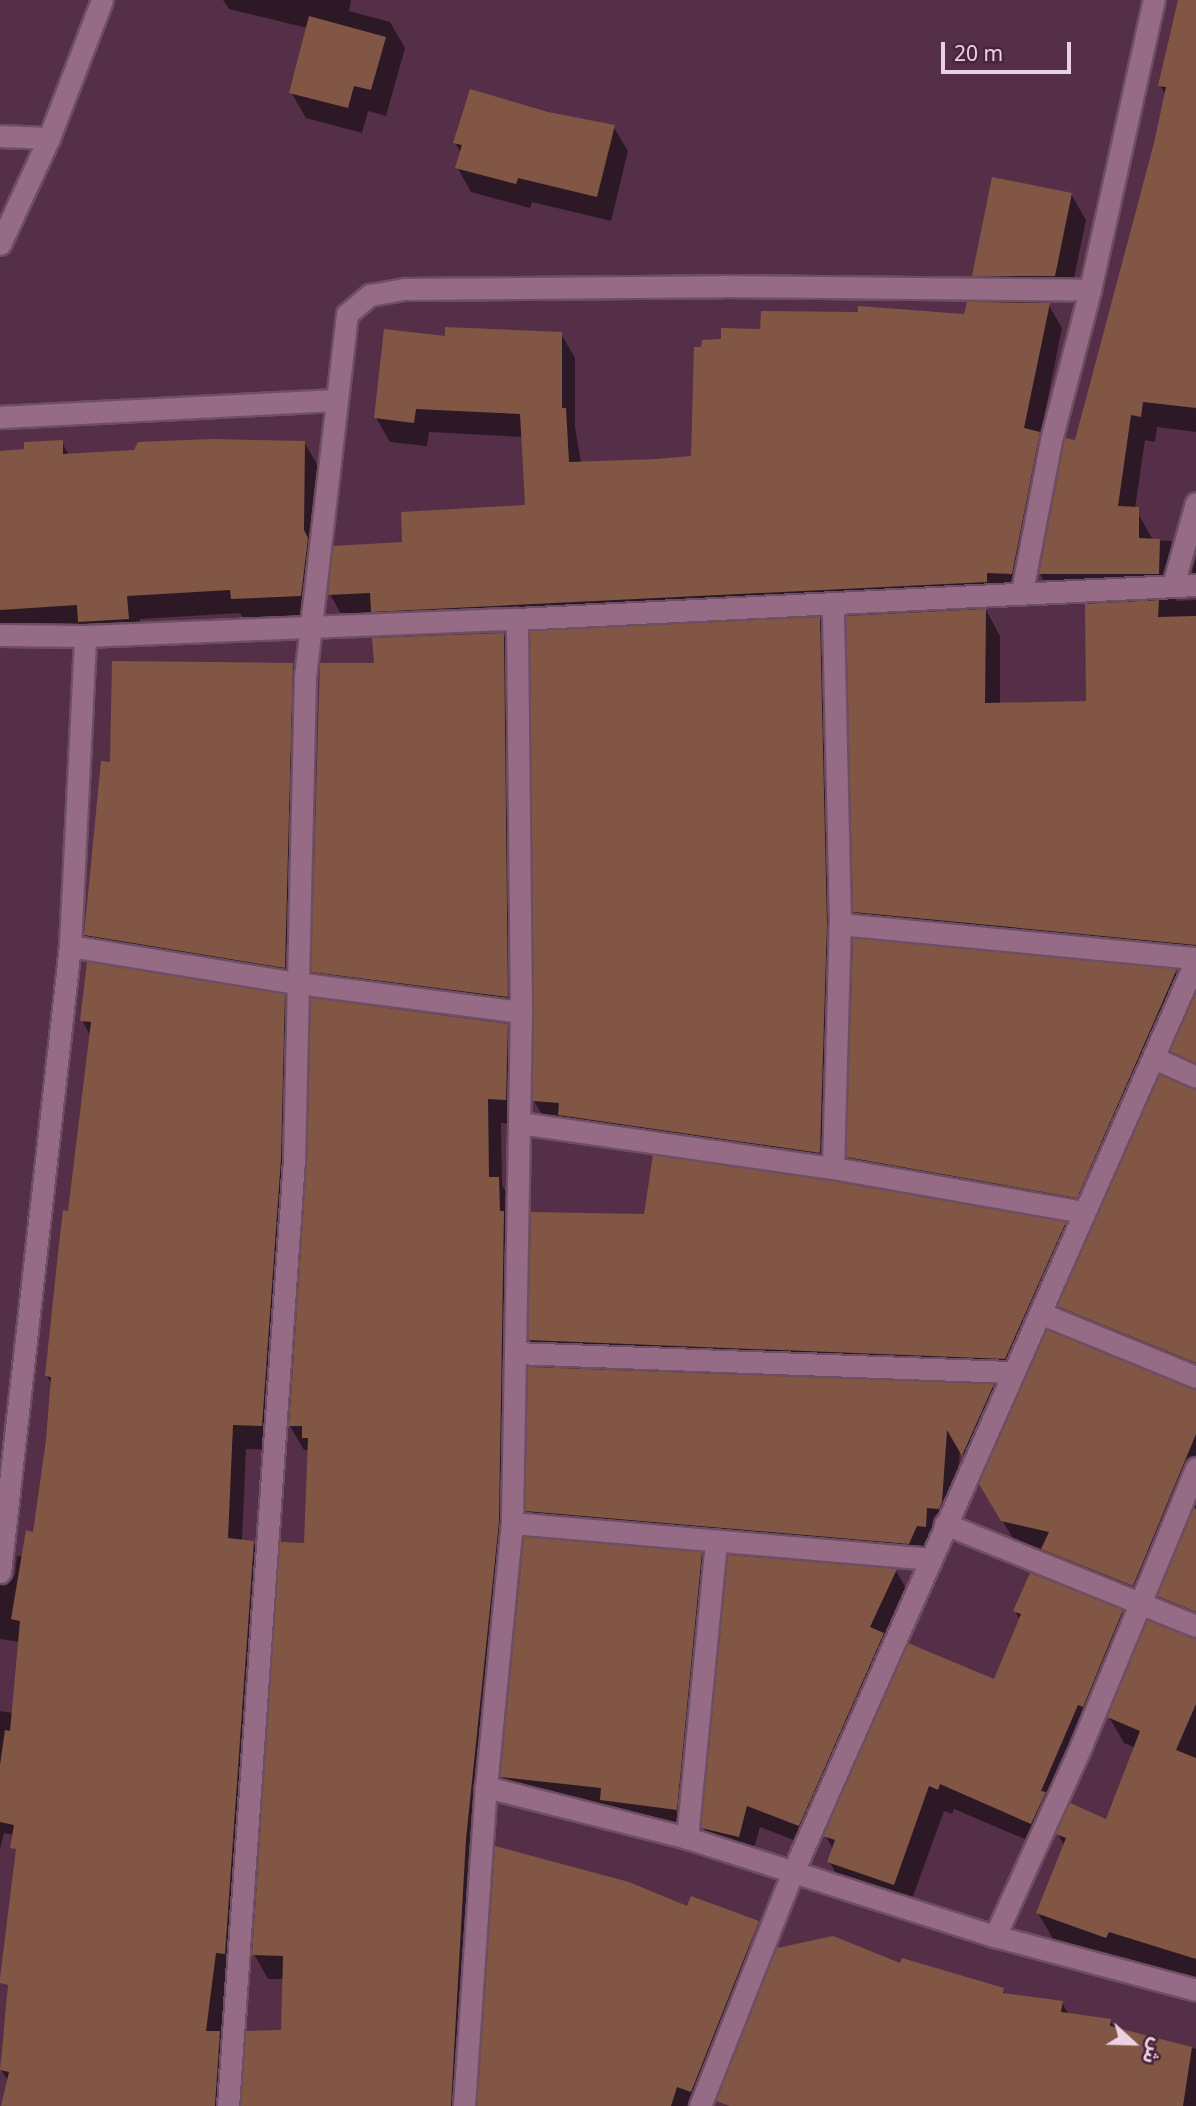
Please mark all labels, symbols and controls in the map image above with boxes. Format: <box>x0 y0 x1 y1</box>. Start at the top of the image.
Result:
scale bar <box>944 28 1074 72</box>
text: 20 m <box>954 32 1003 76</box>
north arrow <box>1098 2008 1168 2078</box>
text: ش <box>1129 2031 1176 2070</box>

